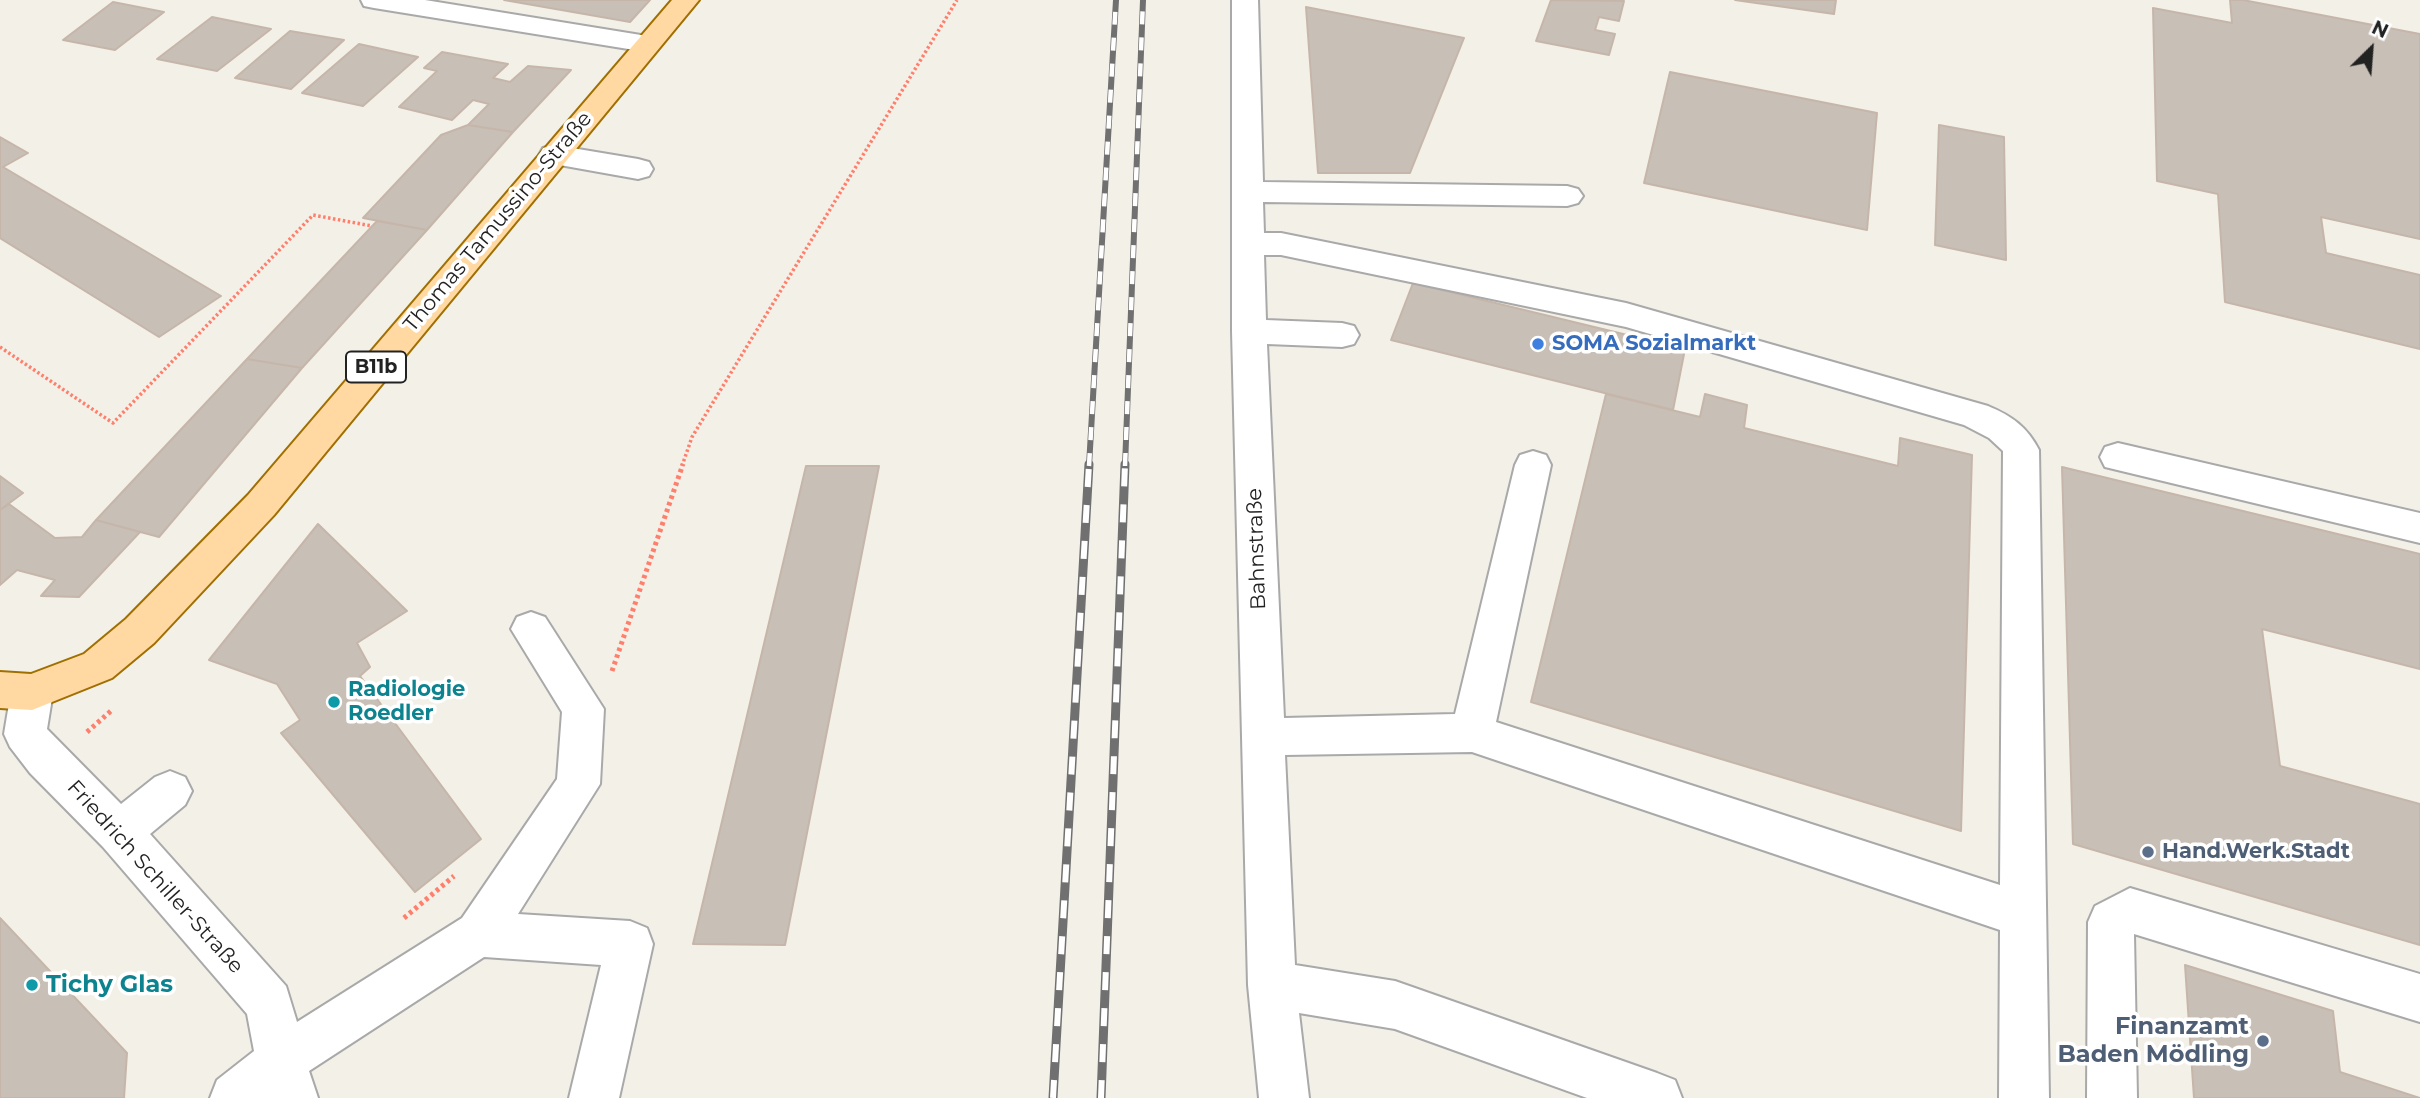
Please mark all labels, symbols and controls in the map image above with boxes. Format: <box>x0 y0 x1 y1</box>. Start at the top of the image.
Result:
north arrow <box>2336 14 2406 84</box>
text: N <box>2368 16 2392 43</box>
street label: Thomas Tamussino-Straße <box>399 107 597 337</box>
place label: SOMA Sozialmarkt <box>1552 331 1756 357</box>
marker: SOMA Sozialmarkt <box>1530 336 1546 352</box>
road number: B11b <box>346 352 406 382</box>
street label: Bahnstraße <box>1242 488 1272 610</box>
place label: Radiologie Roedler <box>348 677 465 727</box>
marker: Radiologie Roedler <box>326 694 342 710</box>
street label: Friedrich Schiller-Straße <box>61 775 249 979</box>
place label: Hand.Werk.Stadt <box>2162 839 2350 865</box>
marker: Hand.Werk.Stadt <box>2140 844 2156 860</box>
place label: Tichy Glas <box>46 971 173 999</box>
marker: Tichy Glas <box>24 977 40 993</box>
place label: Finanzamt Baden Mödling <box>2057 1013 2249 1069</box>
marker: Finanzamt Baden Mödling <box>2255 1033 2271 1049</box>

